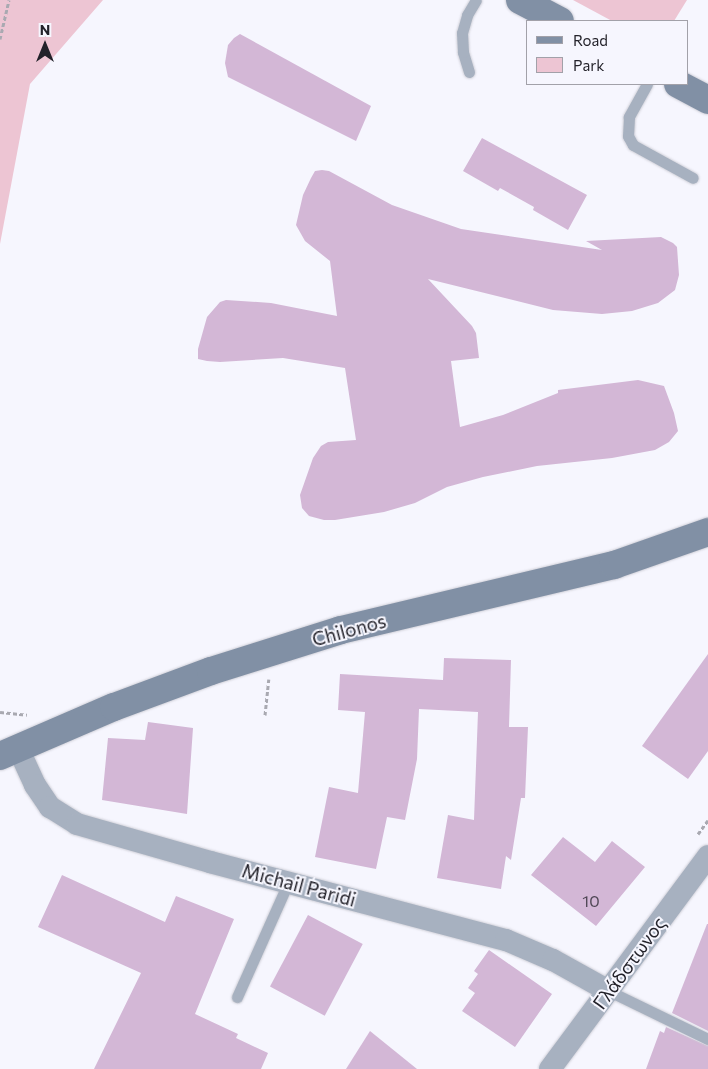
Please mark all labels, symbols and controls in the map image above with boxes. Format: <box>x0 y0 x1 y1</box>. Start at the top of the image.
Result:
north arrow <box>20 20 70 70</box>
legend <box>526 20 688 85</box>
text: N <box>40 21 50 38</box>
text: Road <box>573 31 608 49</box>
text: Park <box>573 56 604 74</box>
street label: Chilonos <box>310 609 388 651</box>
street label: Michail Paridi <box>240 859 358 911</box>
house number: 10 <box>582 891 600 911</box>
street label: Γλάδστωνος <box>588 912 670 1014</box>

